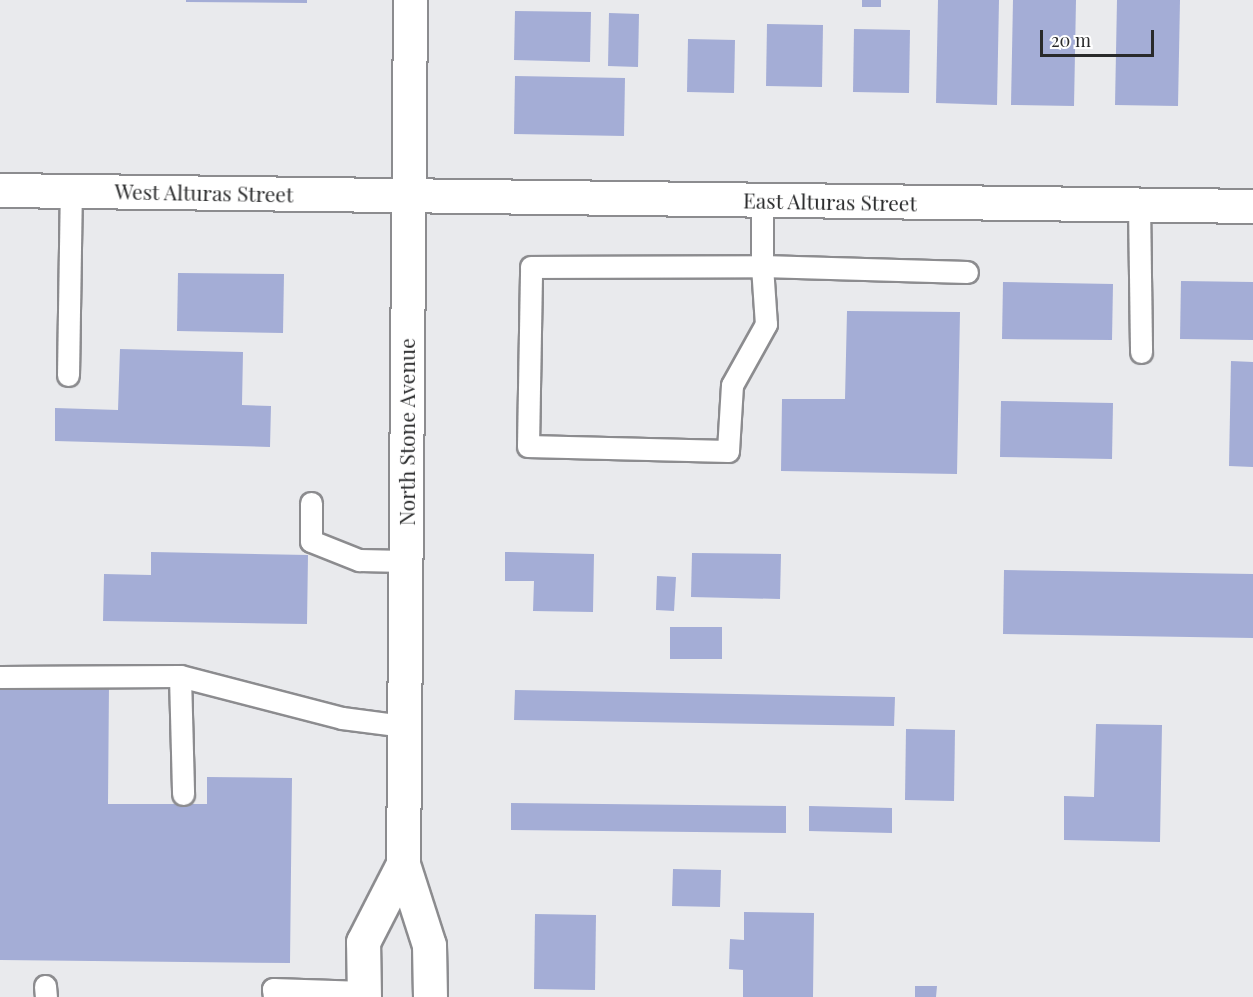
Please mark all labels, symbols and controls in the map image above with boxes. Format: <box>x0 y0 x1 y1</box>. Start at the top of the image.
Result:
scale bar <box>1043 18 1157 56</box>
text: 20 m <box>1051 28 1091 52</box>
street label: West Alturas Street <box>114 178 294 206</box>
street label: East Alturas Street <box>742 187 918 215</box>
street label: North Stone Avenue <box>393 338 419 526</box>

